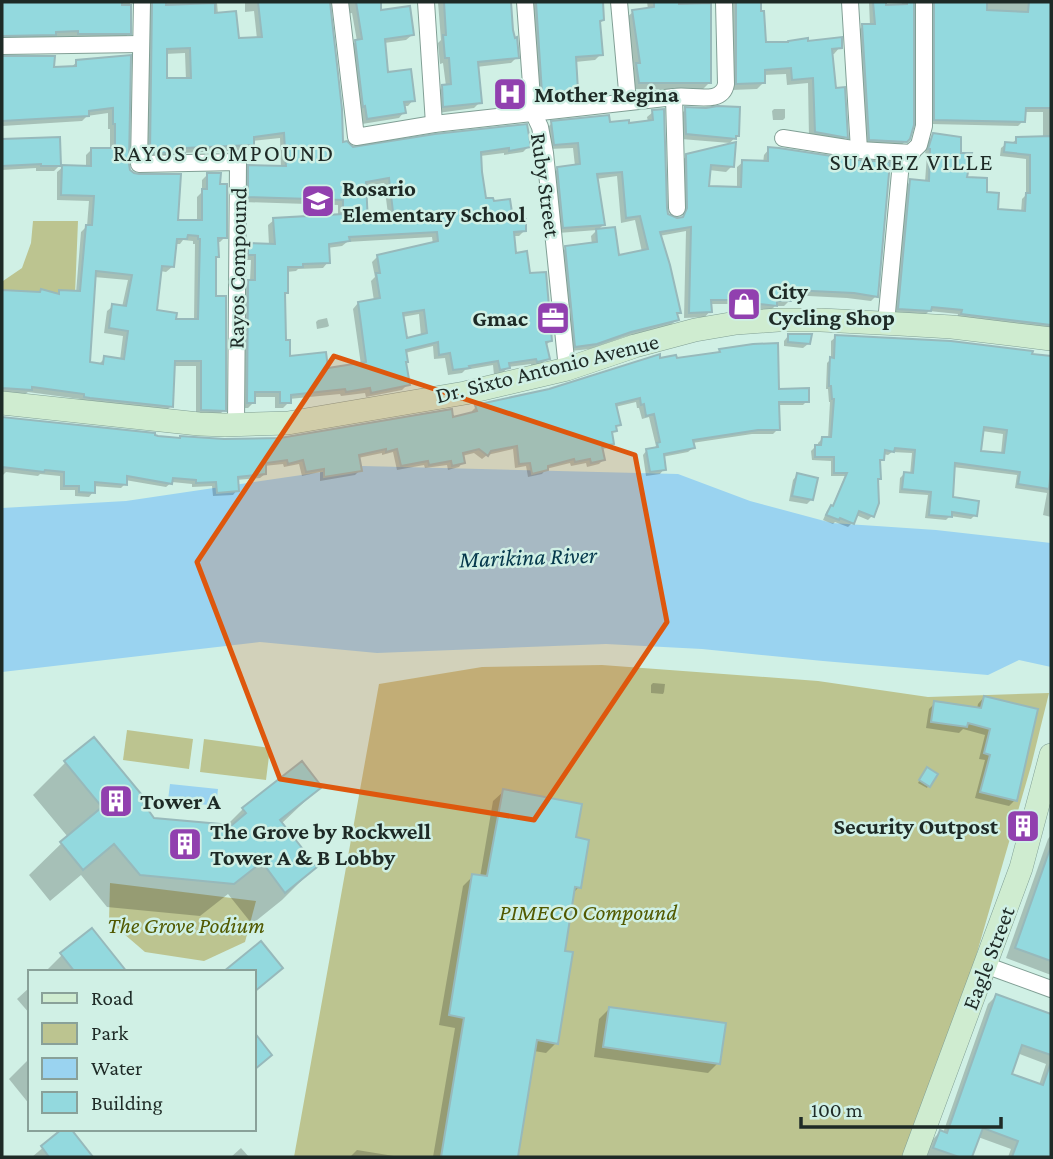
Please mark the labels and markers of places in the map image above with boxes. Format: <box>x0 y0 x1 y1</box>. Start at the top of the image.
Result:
hospital icon: Mother Regina <box>491 75 529 113</box>
place label: Mother Regina <box>534 81 680 107</box>
place label: Rosario Elementary School <box>342 175 526 227</box>
school or university icon: Rosario Elementary School <box>299 182 337 220</box>
place label: City Cycling Shop <box>768 278 895 330</box>
shop icon: City Cycling Shop <box>725 285 763 323</box>
office icon: Gmac <box>534 299 572 337</box>
place label: Gmac <box>472 305 529 331</box>
building icon: Tower A <box>97 782 135 820</box>
place label: Tower A <box>140 788 221 814</box>
building icon: Security Outpost <box>1004 807 1042 845</box>
place label: Security Outpost <box>833 813 999 839</box>
place label: The Grove by Rockwell Tower A & B Lobby <box>210 818 431 870</box>
building icon: The Grove by Rockwell Tower A & B Lobby <box>166 825 204 863</box>

